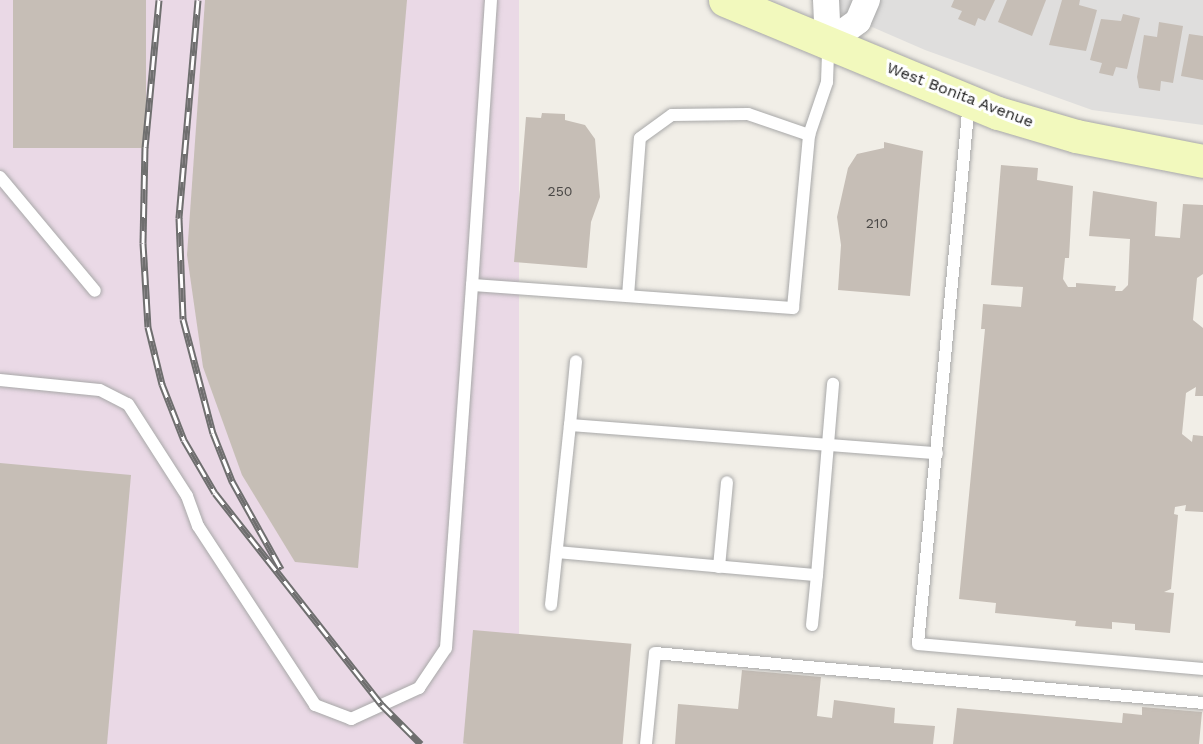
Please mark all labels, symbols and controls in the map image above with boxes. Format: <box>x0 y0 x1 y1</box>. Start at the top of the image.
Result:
street label: West Bonita Avenue <box>883 58 1037 132</box>
house number: 250 <box>547 183 573 199</box>
house number: 210 <box>866 215 888 231</box>

